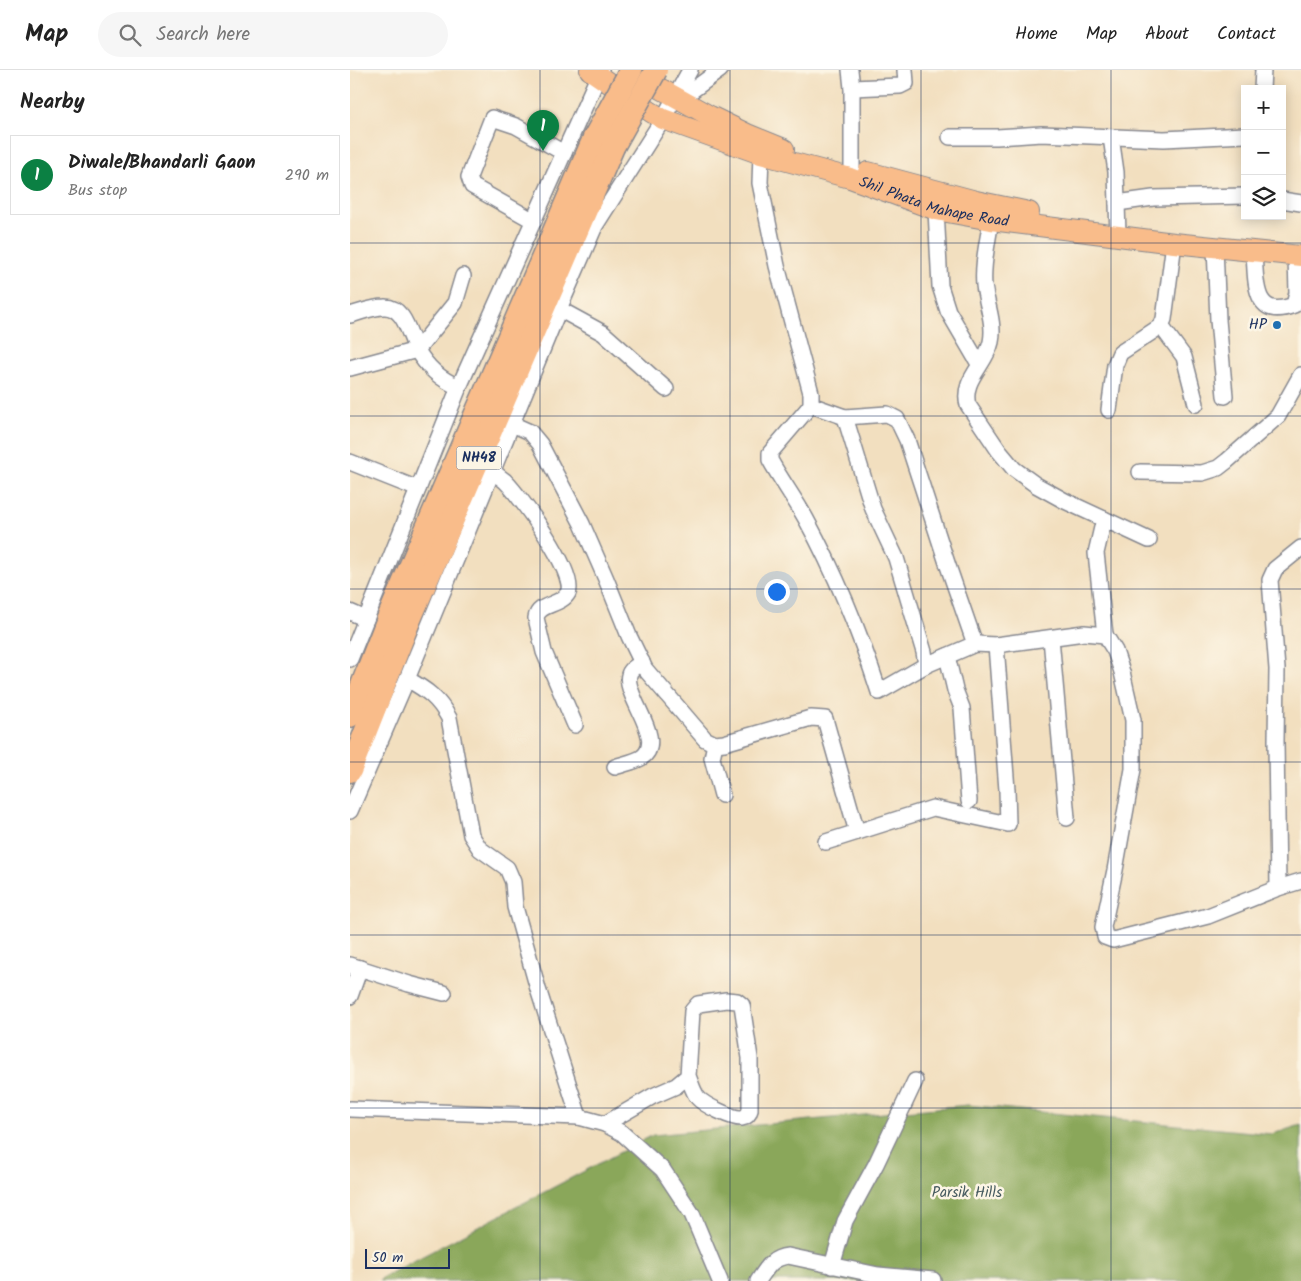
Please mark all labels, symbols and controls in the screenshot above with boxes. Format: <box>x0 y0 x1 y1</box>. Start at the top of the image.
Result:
search box <box>98 12 448 57</box>
text: Map <box>25 15 68 54</box>
text: Search here <box>156 20 250 50</box>
text: Home <box>1015 20 1058 49</box>
text: Map <box>1086 20 1117 49</box>
text: About <box>1145 20 1189 49</box>
text: Contact <box>1217 20 1276 49</box>
icon: search <box>116 21 144 49</box>
map controls <box>1241 85 1286 220</box>
button: + <box>1241 85 1286 130</box>
text: Nearby <box>20 86 85 119</box>
pin: 1 <box>527 110 559 151</box>
button: − <box>1241 130 1286 175</box>
text: Diwale/Bhandarli Gaon <box>68 148 256 178</box>
text: 1 <box>35 163 39 188</box>
text: 290 m <box>285 163 329 188</box>
street label: Shil Phata Mahape Road <box>855 170 1011 234</box>
button: layers <box>1241 175 1286 220</box>
text: Bus stop <box>68 178 127 203</box>
place label: HP <box>1249 313 1268 337</box>
marker: HP <box>1271 319 1283 331</box>
road number: NH48 <box>456 446 502 469</box>
your location <box>764 579 790 605</box>
park label: Parsik Hills <box>932 1181 1003 1205</box>
scale bar <box>365 1246 450 1269</box>
text: 50 m <box>372 1247 403 1269</box>

